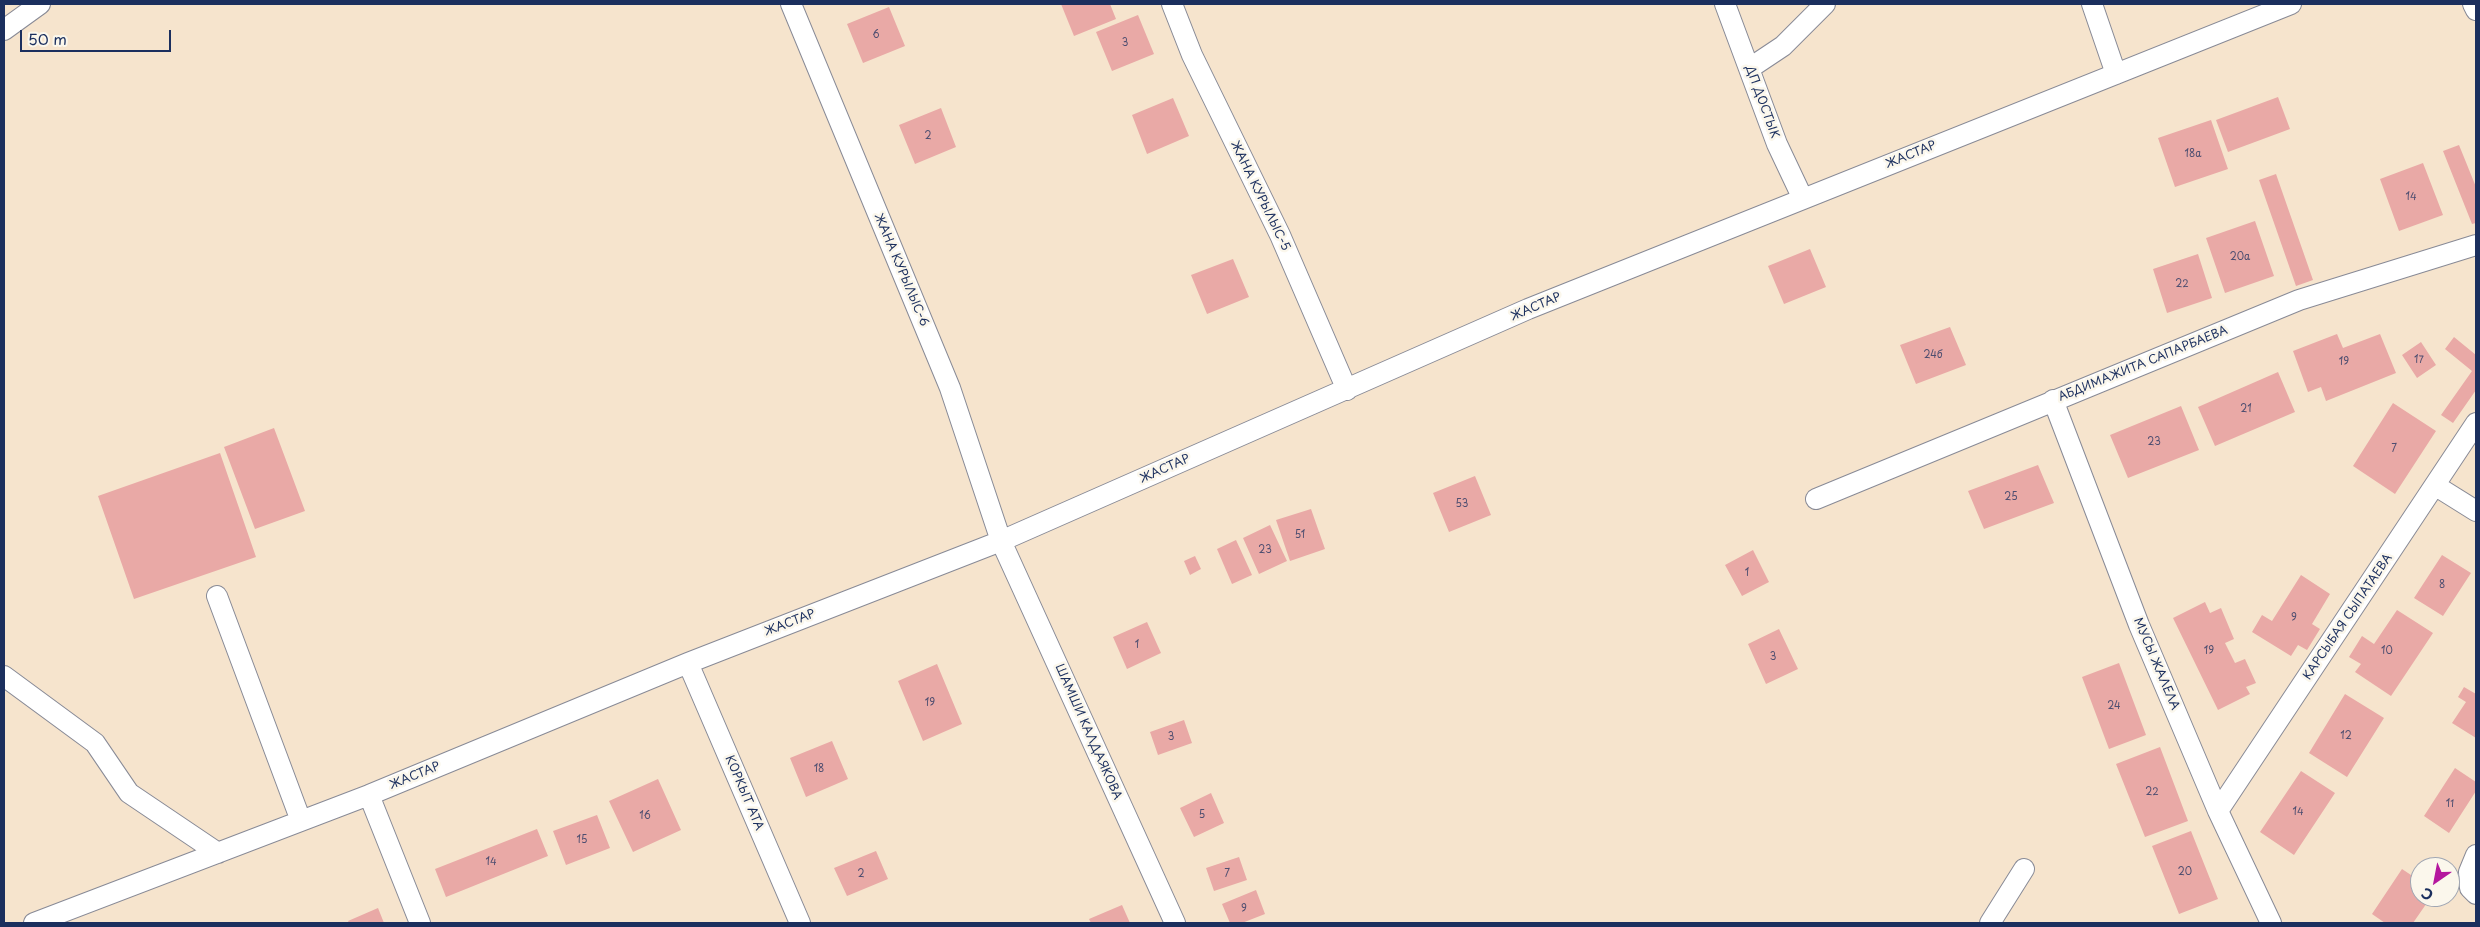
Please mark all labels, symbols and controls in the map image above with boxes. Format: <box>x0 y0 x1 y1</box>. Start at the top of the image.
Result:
scale bar <box>22 20 174 52</box>
text: 50 m <box>28 27 67 50</box>
house number: 6 <box>872 29 880 41</box>
house number: 3 <box>1122 37 1128 49</box>
street label: ДП ДОСТЫК <box>1742 64 1782 140</box>
house number: 2 <box>924 130 932 142</box>
street label: ЖАСТАР <box>1884 138 1938 172</box>
street label: ЖАНА КУРЫЛЫС-5 <box>1227 139 1293 253</box>
house number: 18а <box>2185 148 2201 160</box>
house number: 14 <box>2405 191 2417 203</box>
street label: ЖАНА КУРЫЛЫС-6 <box>871 211 931 329</box>
house number: 20а <box>2230 251 2250 263</box>
house number: 22 <box>2175 278 2189 290</box>
street label: ЖАСТАР <box>1509 290 1563 324</box>
street label: АБДИМАЖИТА САПАРБАЕВА <box>2056 323 2230 405</box>
house number: 24б <box>1923 349 1943 361</box>
house number: 17 <box>2414 354 2424 366</box>
house number: 19 <box>2339 356 2349 368</box>
house number: 21 <box>2240 403 2252 415</box>
house number: 23 <box>2147 436 2161 448</box>
house number: 7 <box>2391 443 2397 455</box>
street label: ЖАСТАР <box>1138 452 1192 486</box>
house number: 25 <box>2004 491 2018 503</box>
house number: 53 <box>1456 498 1468 510</box>
house number: 51 <box>1295 529 1305 541</box>
house number: 23 <box>1258 544 1272 556</box>
street label: КАРСЫБАЯ СЫПАТАЕВА <box>2301 551 2395 683</box>
house number: 1 <box>1745 567 1749 579</box>
house number: 8 <box>2439 579 2445 591</box>
street label: ЖАСТАР <box>763 607 817 639</box>
house number: 9 <box>2291 612 2297 624</box>
street label: МУСЫ ЖАЛЕЛА <box>2130 616 2182 712</box>
house number: 1 <box>1135 639 1139 651</box>
house number: 19 <box>2204 645 2214 657</box>
house number: 10 <box>2381 645 2393 657</box>
house number: 3 <box>1770 651 1776 663</box>
street label: ШАМШИ КАЛДАЯКОВА <box>1052 662 1124 802</box>
house number: 19 <box>925 697 935 709</box>
house number: 24 <box>2107 700 2121 712</box>
house number: 12 <box>2340 730 2352 742</box>
house number: 3 <box>1168 731 1174 743</box>
street label: КОРКЫТ АТА <box>722 753 766 833</box>
street label: ЖАСТАР <box>388 759 442 793</box>
house number: 18 <box>814 763 824 775</box>
house number: 22 <box>2145 786 2159 798</box>
house number: 11 <box>2446 798 2454 810</box>
house number: 14 <box>2292 806 2304 818</box>
house number: 5 <box>1199 809 1205 821</box>
house number: 16 <box>639 810 651 822</box>
house number: 15 <box>577 834 587 846</box>
house number: 14 <box>485 856 497 868</box>
north arrow <box>2410 857 2460 907</box>
house number: 20 <box>2178 866 2192 878</box>
house number: 2 <box>857 868 865 880</box>
house number: 7 <box>1224 868 1230 880</box>
text: С <box>2417 882 2437 906</box>
house number: 9 <box>1241 903 1247 915</box>

